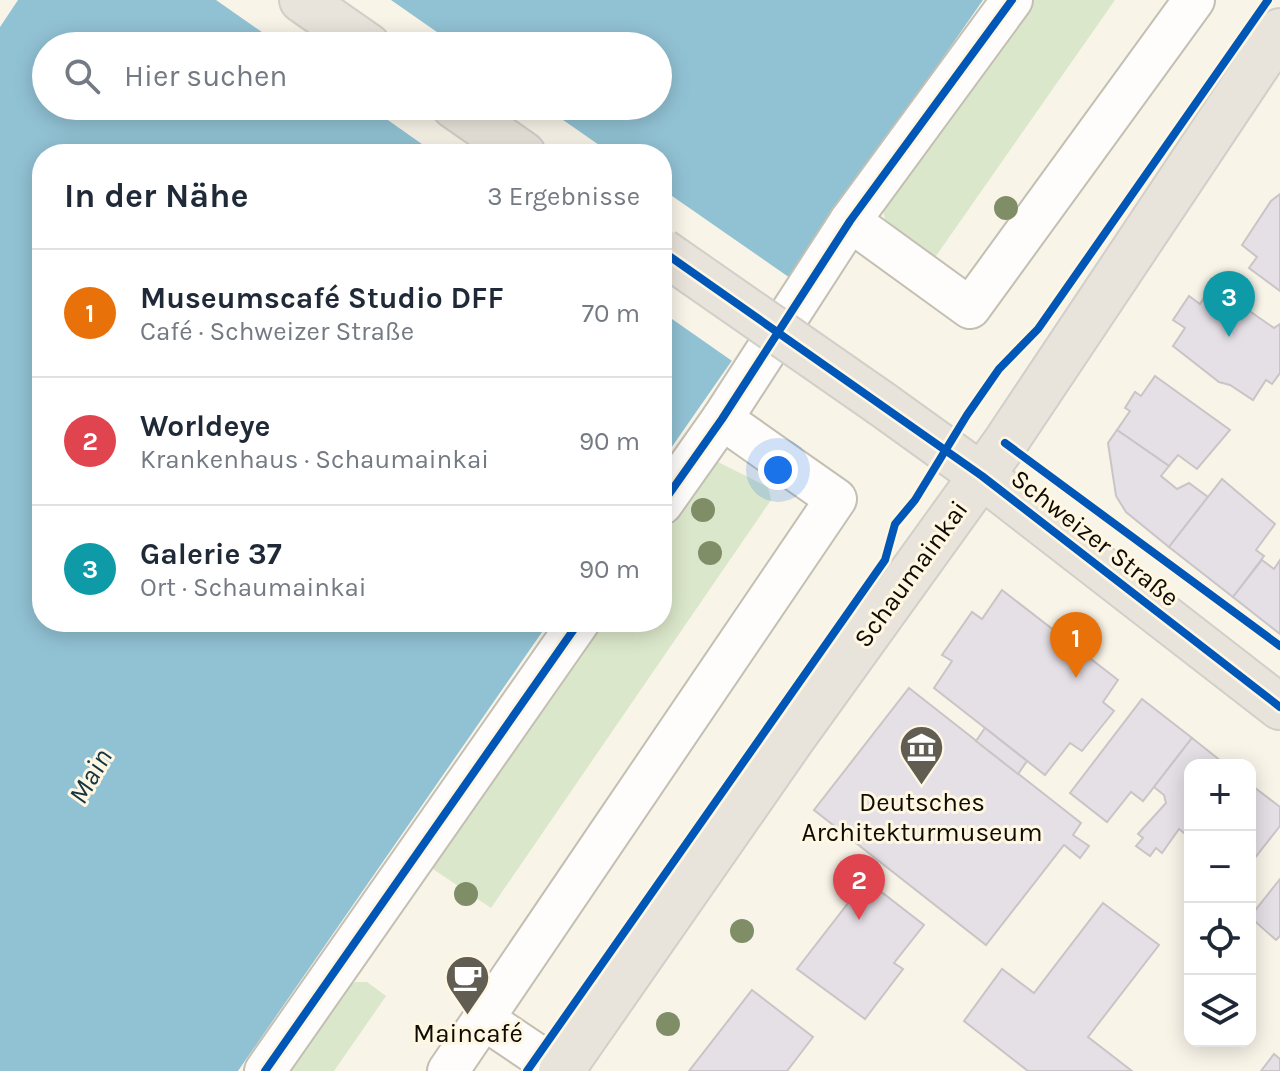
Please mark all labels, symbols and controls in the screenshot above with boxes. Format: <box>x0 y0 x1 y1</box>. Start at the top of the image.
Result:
search box <box>32 32 672 120</box>
icon: search <box>60 54 104 98</box>
text: Hier suchen <box>124 58 287 94</box>
text: In der Nähe <box>64 176 248 216</box>
text: 3 Ergebnisse <box>487 181 640 212</box>
pin: 3 <box>1203 271 1255 337</box>
text: Museumscafé Studio DFF <box>140 280 504 316</box>
text: 1 <box>85 298 95 329</box>
text: 70 m <box>582 298 640 329</box>
text: Café · Schweizer Straße <box>140 316 414 347</box>
text: Worldeye <box>140 408 270 444</box>
text: 2 <box>82 426 98 457</box>
text: 90 m <box>579 426 640 457</box>
text: Krankenhaus · Schaumainkai <box>140 444 489 475</box>
your location <box>758 450 798 490</box>
street label: Schweizer Straße <box>1005 463 1185 613</box>
street label: Schaumainkai <box>847 495 975 653</box>
text: Galerie 37 <box>140 536 282 572</box>
text: 3 <box>82 554 98 585</box>
text: 90 m <box>579 554 640 585</box>
text: Ort · Schaumainkai <box>140 572 367 603</box>
pin: 1 <box>1050 612 1102 678</box>
museum icon: Deutsches Architekturmuseum <box>898 723 946 786</box>
water label: Main <box>61 743 119 809</box>
map controls <box>1184 759 1256 1047</box>
button: + <box>1184 759 1256 831</box>
place label: Deutsches Architekturmuseum <box>801 787 1043 848</box>
button: − <box>1184 831 1256 903</box>
pin: 2 <box>833 854 885 920</box>
button: locate <box>1184 903 1256 975</box>
cafe icon: Maincafé <box>444 954 492 1017</box>
button: layers <box>1184 975 1256 1047</box>
place label: Maincafé <box>413 1018 523 1049</box>

